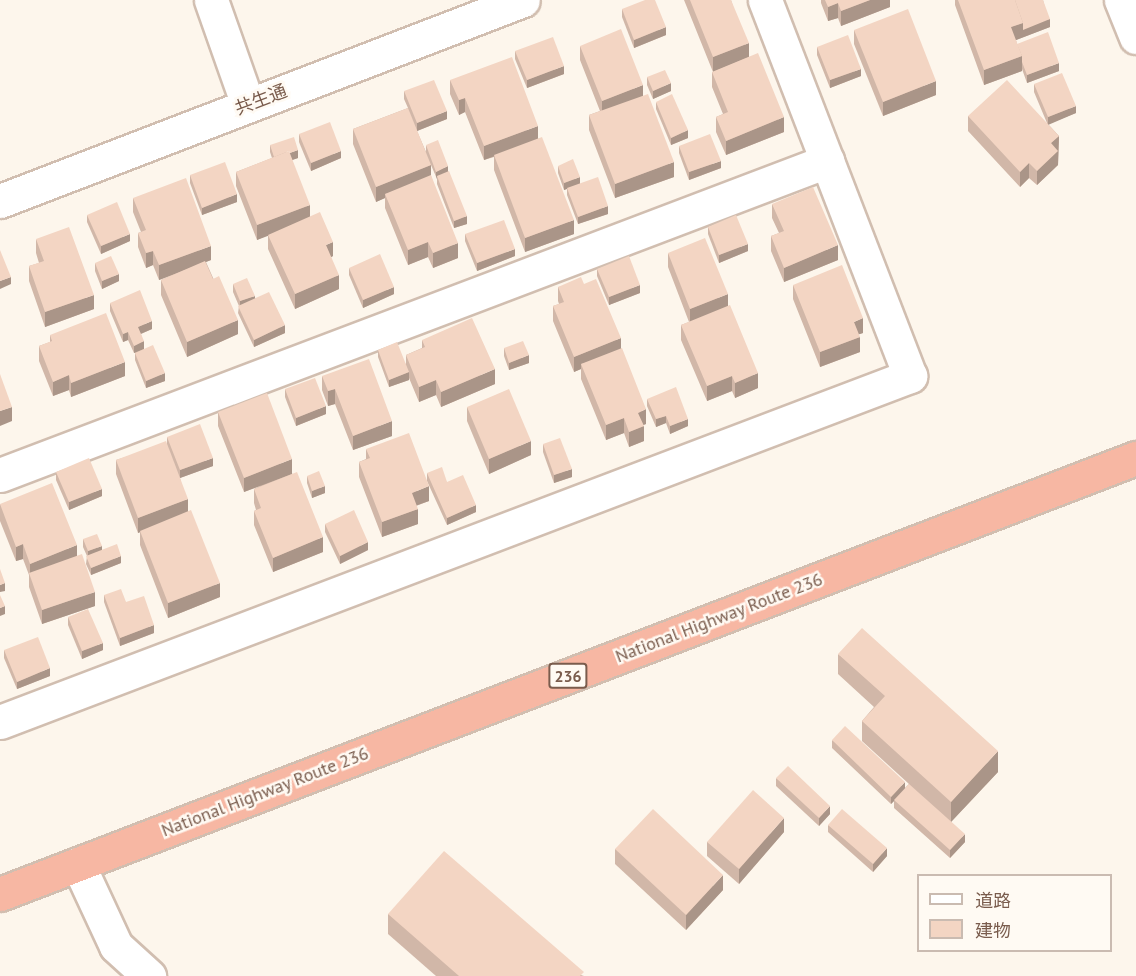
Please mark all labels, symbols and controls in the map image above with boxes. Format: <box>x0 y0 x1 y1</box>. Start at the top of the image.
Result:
street label: 共生通 <box>232 80 290 120</box>
street label: National Highway Route 236 <box>612 568 826 668</box>
road number: 236 <box>547 663 589 689</box>
street label: National Highway Route 236 <box>158 742 372 842</box>
legend <box>917 874 1112 952</box>
text: 道路 <box>975 889 1011 912</box>
text: 建物 <box>975 919 1011 942</box>

